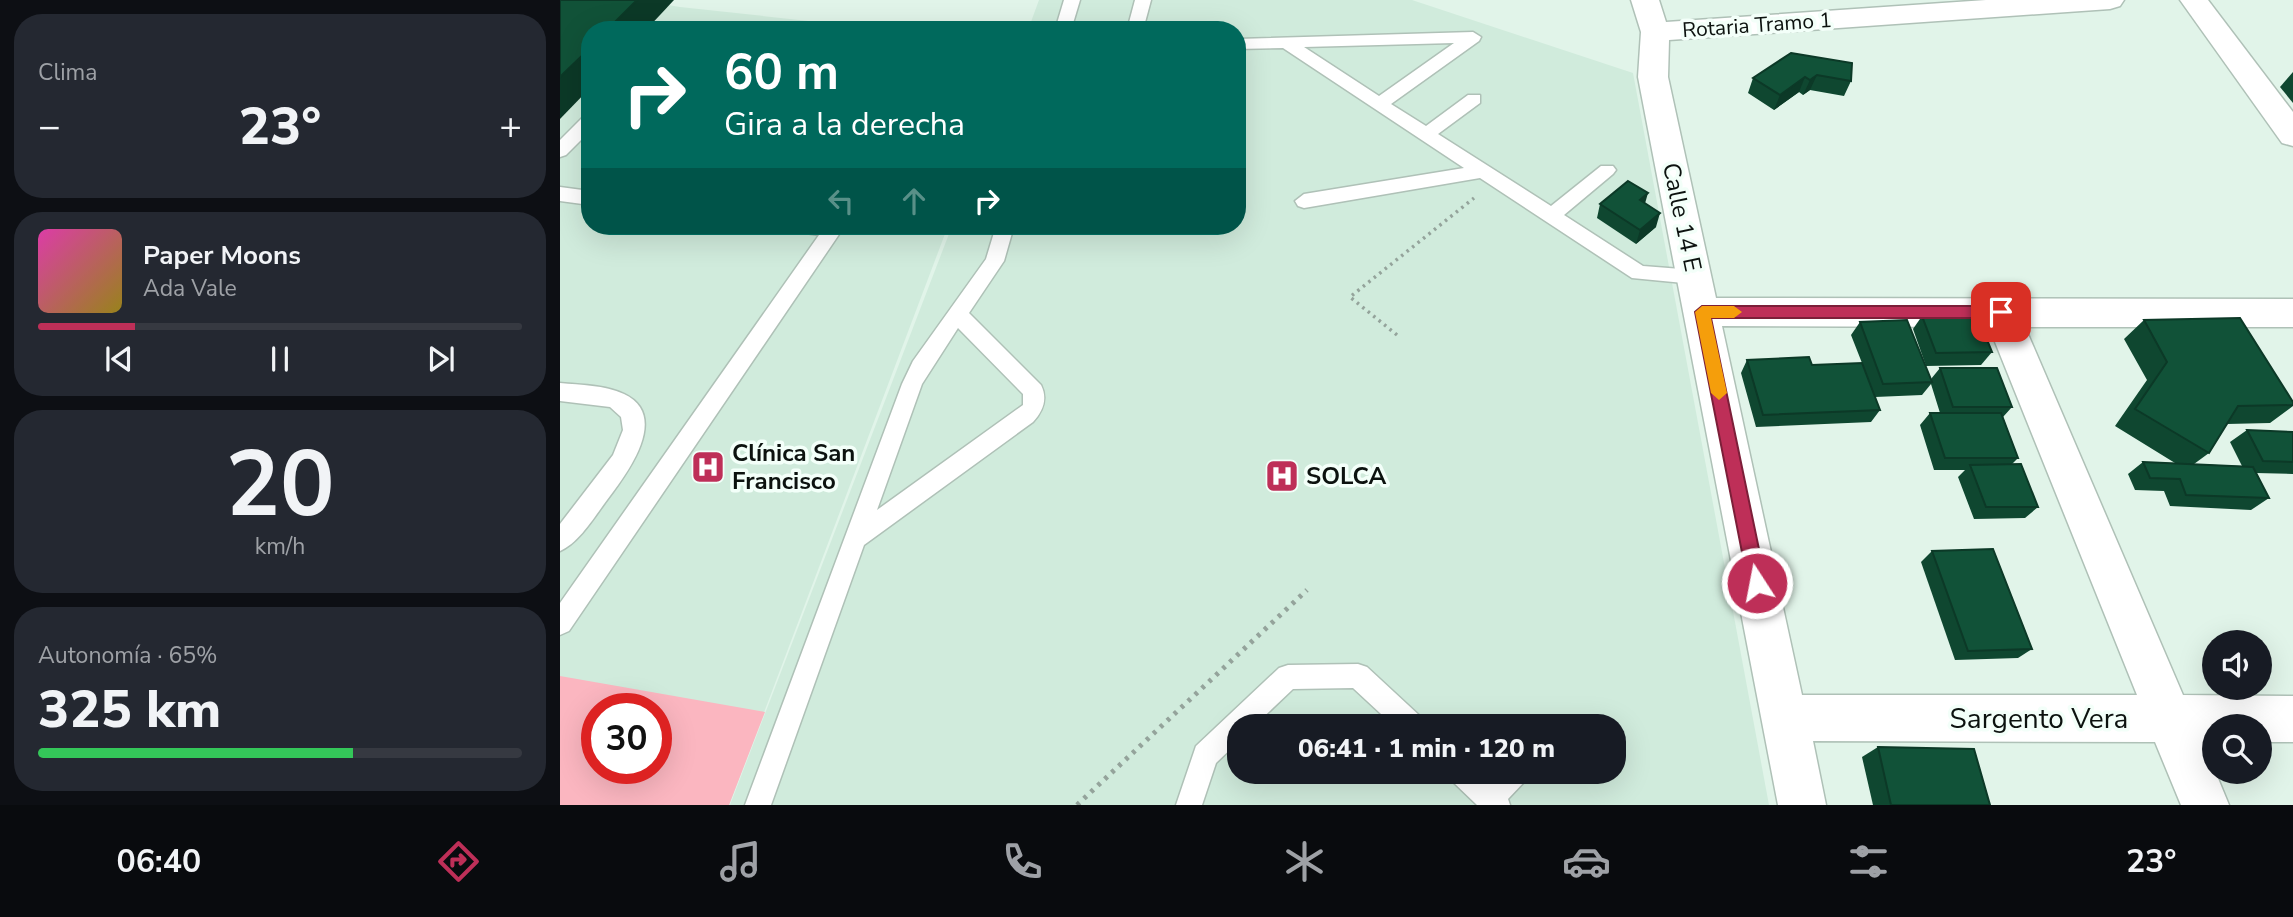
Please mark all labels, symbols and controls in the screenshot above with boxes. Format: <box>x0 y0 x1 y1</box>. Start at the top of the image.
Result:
street label: Rotaria Tramo 1 <box>1681 6 1833 44</box>
text: 60 m <box>724 39 839 106</box>
icon: right <box>609 49 700 140</box>
text: Clima <box>38 57 98 88</box>
text: 23° <box>239 91 321 162</box>
text: − <box>38 101 61 152</box>
text: + <box>499 101 522 152</box>
text: Gira a la derecha <box>724 103 965 146</box>
street label: Calle 14 E <box>1655 160 1709 274</box>
icon: left <box>822 182 860 220</box>
icon: ahead <box>895 182 933 220</box>
icon: right <box>968 182 1006 220</box>
text: Paper Moons <box>143 238 301 273</box>
text: Ada Vale <box>143 273 237 304</box>
pin <box>1971 282 2031 342</box>
icon: arrive <box>1982 293 2020 331</box>
icon: previous <box>100 340 138 378</box>
icon: pause <box>261 340 299 378</box>
icon: next <box>422 340 460 378</box>
text: 20 <box>225 423 335 547</box>
place label: Clínica San Francisco <box>732 437 855 497</box>
hospital icon: Clínica San Francisco <box>689 448 727 486</box>
hospital icon: SOLCA <box>1263 457 1301 495</box>
place label: SOLCA <box>1306 460 1386 492</box>
text: km/h <box>255 531 305 562</box>
position arrow <box>1720 546 1794 620</box>
map controls <box>2202 630 2272 784</box>
button: sound <box>2202 630 2272 700</box>
text: Autonomía · 65% <box>38 640 218 671</box>
text: 325 km <box>38 674 221 745</box>
speed limit sign: 30 <box>581 693 672 784</box>
street label: Sargento Vera <box>1950 700 2128 738</box>
button: search <box>2202 714 2272 784</box>
text: 06:41 · 1 min · 120 m <box>1298 731 1555 766</box>
icon: directions <box>434 837 483 886</box>
icon: music <box>716 837 765 886</box>
icon: phone <box>998 837 1047 886</box>
icon: climate <box>1280 837 1329 886</box>
icon: car <box>1562 837 1611 886</box>
icon: filters <box>1844 837 1893 886</box>
text: 06:40 <box>116 840 201 883</box>
text: 23° <box>2126 840 2176 883</box>

